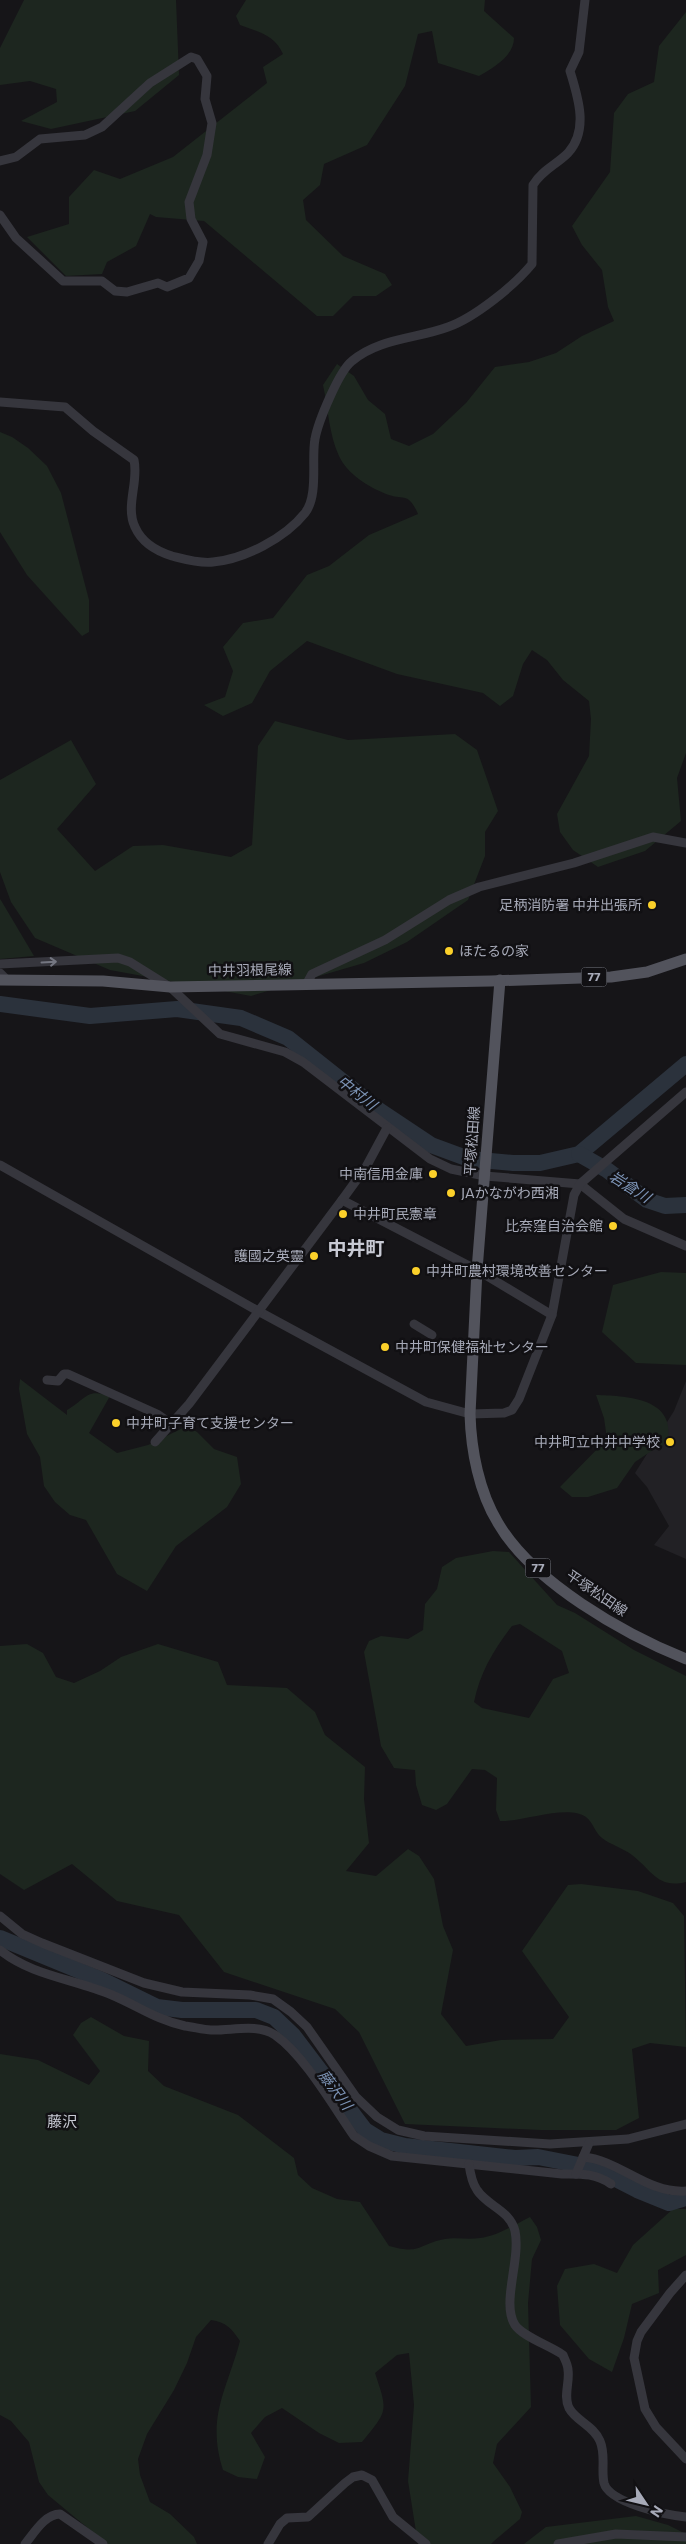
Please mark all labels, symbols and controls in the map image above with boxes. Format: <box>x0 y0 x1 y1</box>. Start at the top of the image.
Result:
place label: 足柄消防署 中井出張所 <box>499 896 642 913</box>
marker: 足柄消防署 中井出張所 <box>646 899 658 911</box>
place label: ほたるの家 <box>459 942 529 959</box>
marker: ほたるの家 <box>443 945 455 957</box>
one-way arrow <box>40 957 56 966</box>
street label: 中井羽根尾線 <box>208 960 292 979</box>
road number: 77 <box>582 968 606 986</box>
water label: 中村川 <box>334 1071 382 1114</box>
street label: 平塚松田線 <box>461 1105 482 1176</box>
place label: 中南信用金庫 <box>339 1165 423 1182</box>
water label: 岩倉川 <box>607 1167 656 1207</box>
marker: 中南信用金庫 <box>427 1168 439 1180</box>
place label: JAかながわ西湘 <box>461 1184 559 1201</box>
marker: JAかながわ西湘 <box>445 1187 457 1199</box>
place label: 中井町民憲章 <box>353 1205 437 1222</box>
marker: 中井町民憲章 <box>337 1208 349 1220</box>
place label: 比奈窪自治会館 <box>505 1217 603 1234</box>
marker: 比奈窪自治会館 <box>607 1220 619 1232</box>
district label: 中井町 <box>327 1236 385 1259</box>
place label: 護國之英靈 <box>234 1247 304 1264</box>
marker: 護國之英靈 <box>308 1250 320 1262</box>
place label: 中井町農村環境改善センター <box>426 1262 608 1279</box>
marker: 中井町農村環境改善センター <box>410 1265 422 1277</box>
place label: 中井町保健福祉センター <box>395 1338 549 1355</box>
marker: 中井町保健福祉センター <box>379 1341 391 1353</box>
place label: 中井町子育て支援センター <box>126 1414 294 1431</box>
marker: 中井町子育て支援センター <box>110 1417 122 1429</box>
place label: 中井町立中井中学校 <box>534 1433 660 1450</box>
marker: 中井町立中井中学校 <box>664 1436 676 1448</box>
road number: 77 <box>526 1559 550 1578</box>
street label: 平塚松田線 <box>564 1566 631 1619</box>
water label: 藤沢川 <box>315 2066 358 2114</box>
district label: 藤沢 <box>47 2112 77 2130</box>
north arrow <box>621 2479 671 2529</box>
text: N <box>647 2503 667 2521</box>

